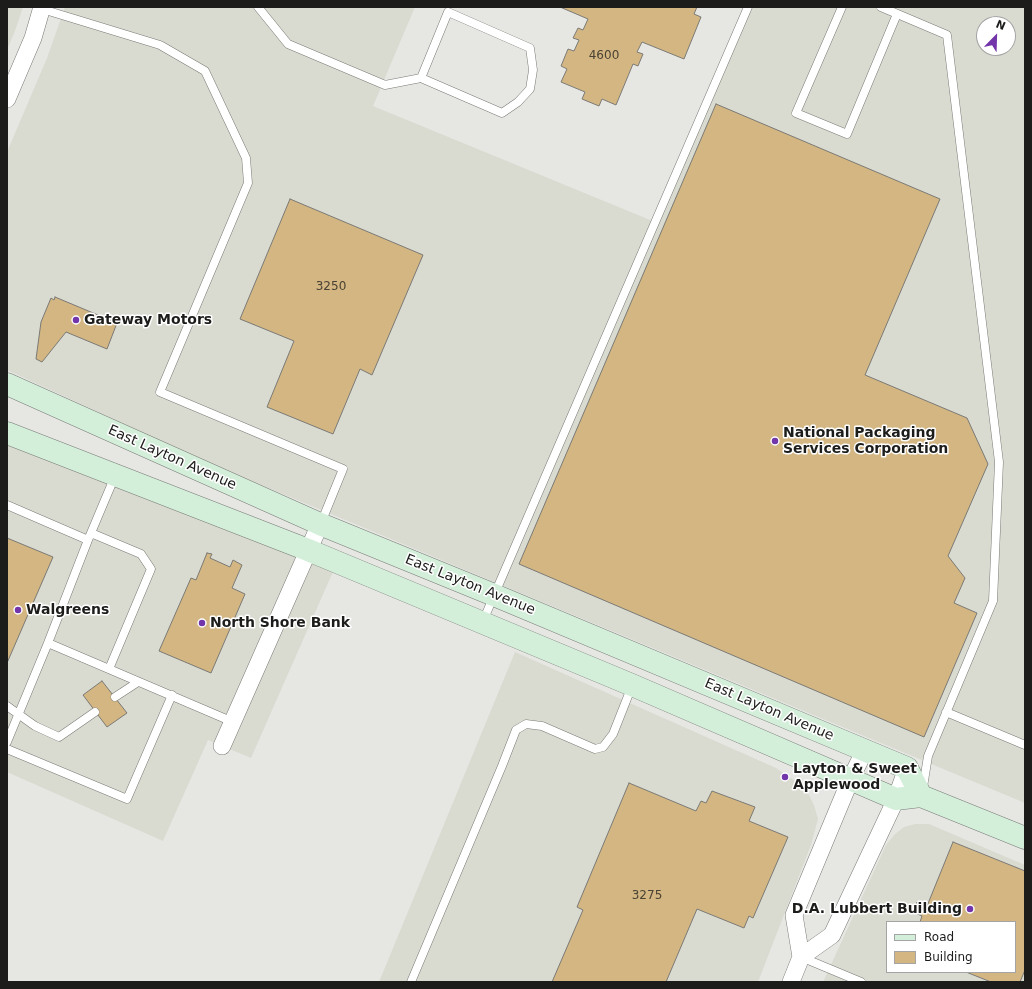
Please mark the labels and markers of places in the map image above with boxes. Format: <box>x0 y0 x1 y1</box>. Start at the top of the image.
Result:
place label: Gateway Motors <box>84 312 212 328</box>
marker: Gateway Motors <box>71 315 81 325</box>
place label: National Packaging Services Corporation <box>783 425 948 458</box>
marker: National Packaging Services Corporation <box>770 436 780 446</box>
place label: Walgreens <box>26 602 109 618</box>
marker: Walgreens <box>13 605 23 615</box>
place label: North Shore Bank <box>210 615 350 631</box>
marker: North Shore Bank <box>197 618 207 628</box>
place label: Layton & Sweet Applewood <box>793 761 917 794</box>
marker: Layton & Sweet Applewood <box>780 772 790 782</box>
place label: D.A. Lubbert Building <box>792 901 962 917</box>
marker: D.A. Lubbert Building <box>965 904 975 914</box>

